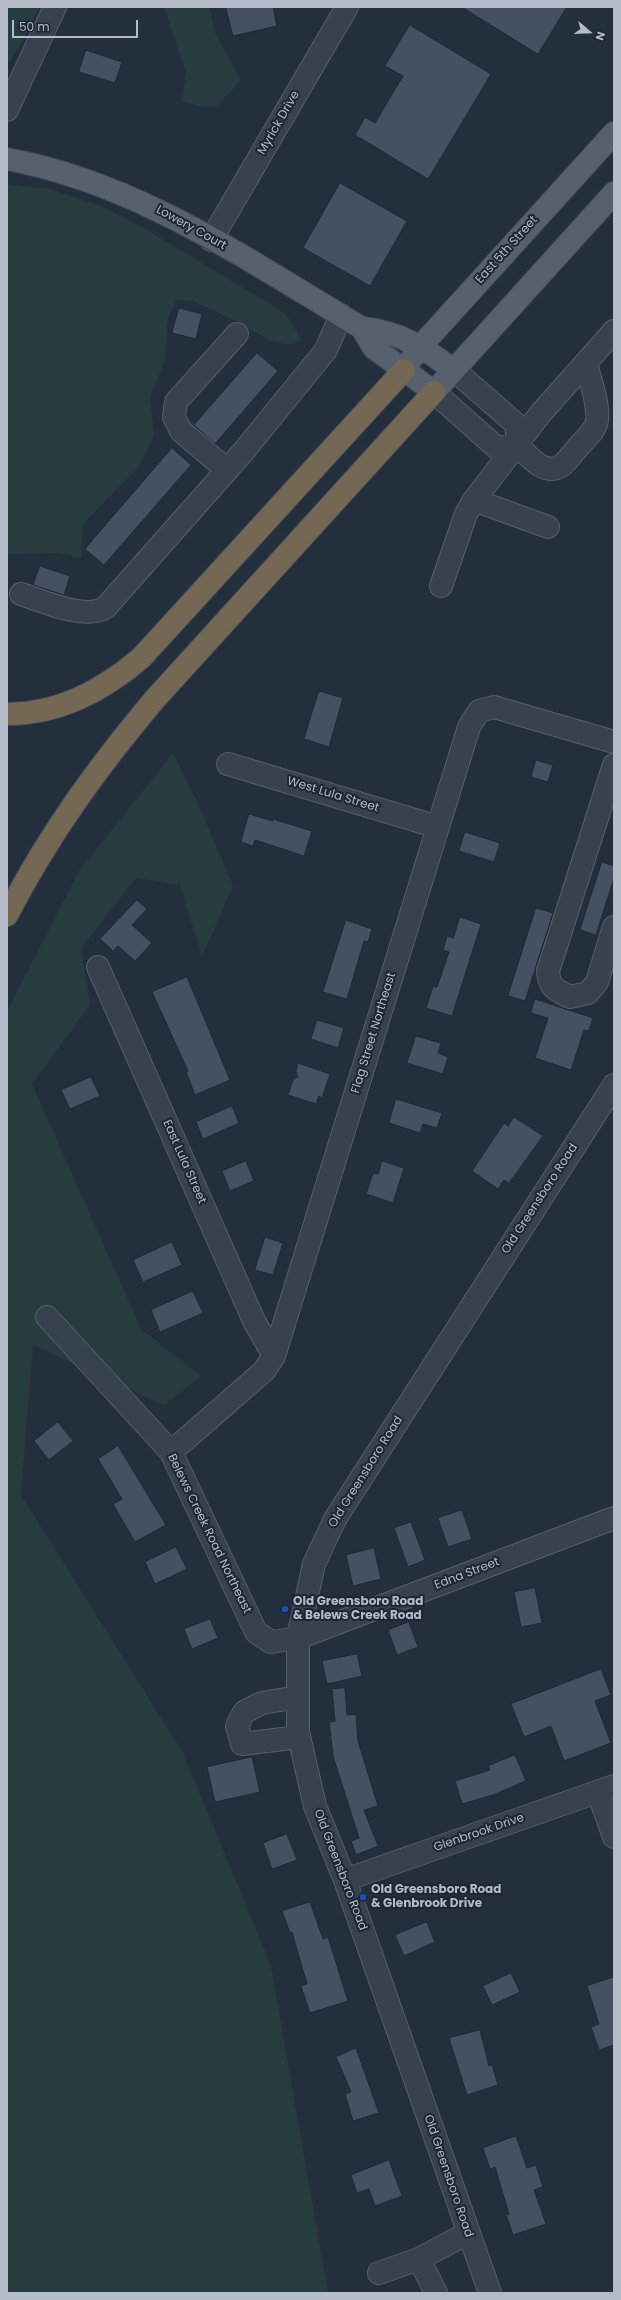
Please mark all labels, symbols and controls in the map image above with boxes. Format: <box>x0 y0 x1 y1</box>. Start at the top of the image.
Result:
scale bar <box>14 12 140 38</box>
north arrow <box>569 12 609 52</box>
text: 50 m <box>19 18 50 35</box>
text: N <box>591 29 609 42</box>
street label: Myrick Drive <box>255 89 303 157</box>
street label: Lowery Court <box>153 203 229 253</box>
street label: East 5th Street <box>473 213 541 287</box>
street label: West Lula Street <box>285 774 381 816</box>
street label: Flag Street Northeast <box>349 971 399 1095</box>
street label: East Lula Street <box>159 1118 209 1206</box>
street label: Old Greensboro Road <box>499 1141 581 1257</box>
street label: Old Greensboro Road <box>326 1414 406 1530</box>
street label: Belews Creek Road Northeast <box>164 1452 254 1616</box>
street label: Edna Street <box>432 1555 502 1593</box>
place label: Old Greensboro Road & Belews Creek Road <box>293 1595 423 1623</box>
marker: Old Greensboro Road & Belews Creek Road <box>280 1604 290 1614</box>
street label: Old Greensboro Road <box>310 1807 370 1933</box>
street label: Glenbrook Drive <box>432 1811 526 1855</box>
place label: Old Greensboro Road & Glenbrook Drive <box>371 1883 501 1911</box>
marker: Old Greensboro Road & Glenbrook Drive <box>358 1892 368 1902</box>
street label: Old Greensboro Road <box>420 2113 476 2239</box>

